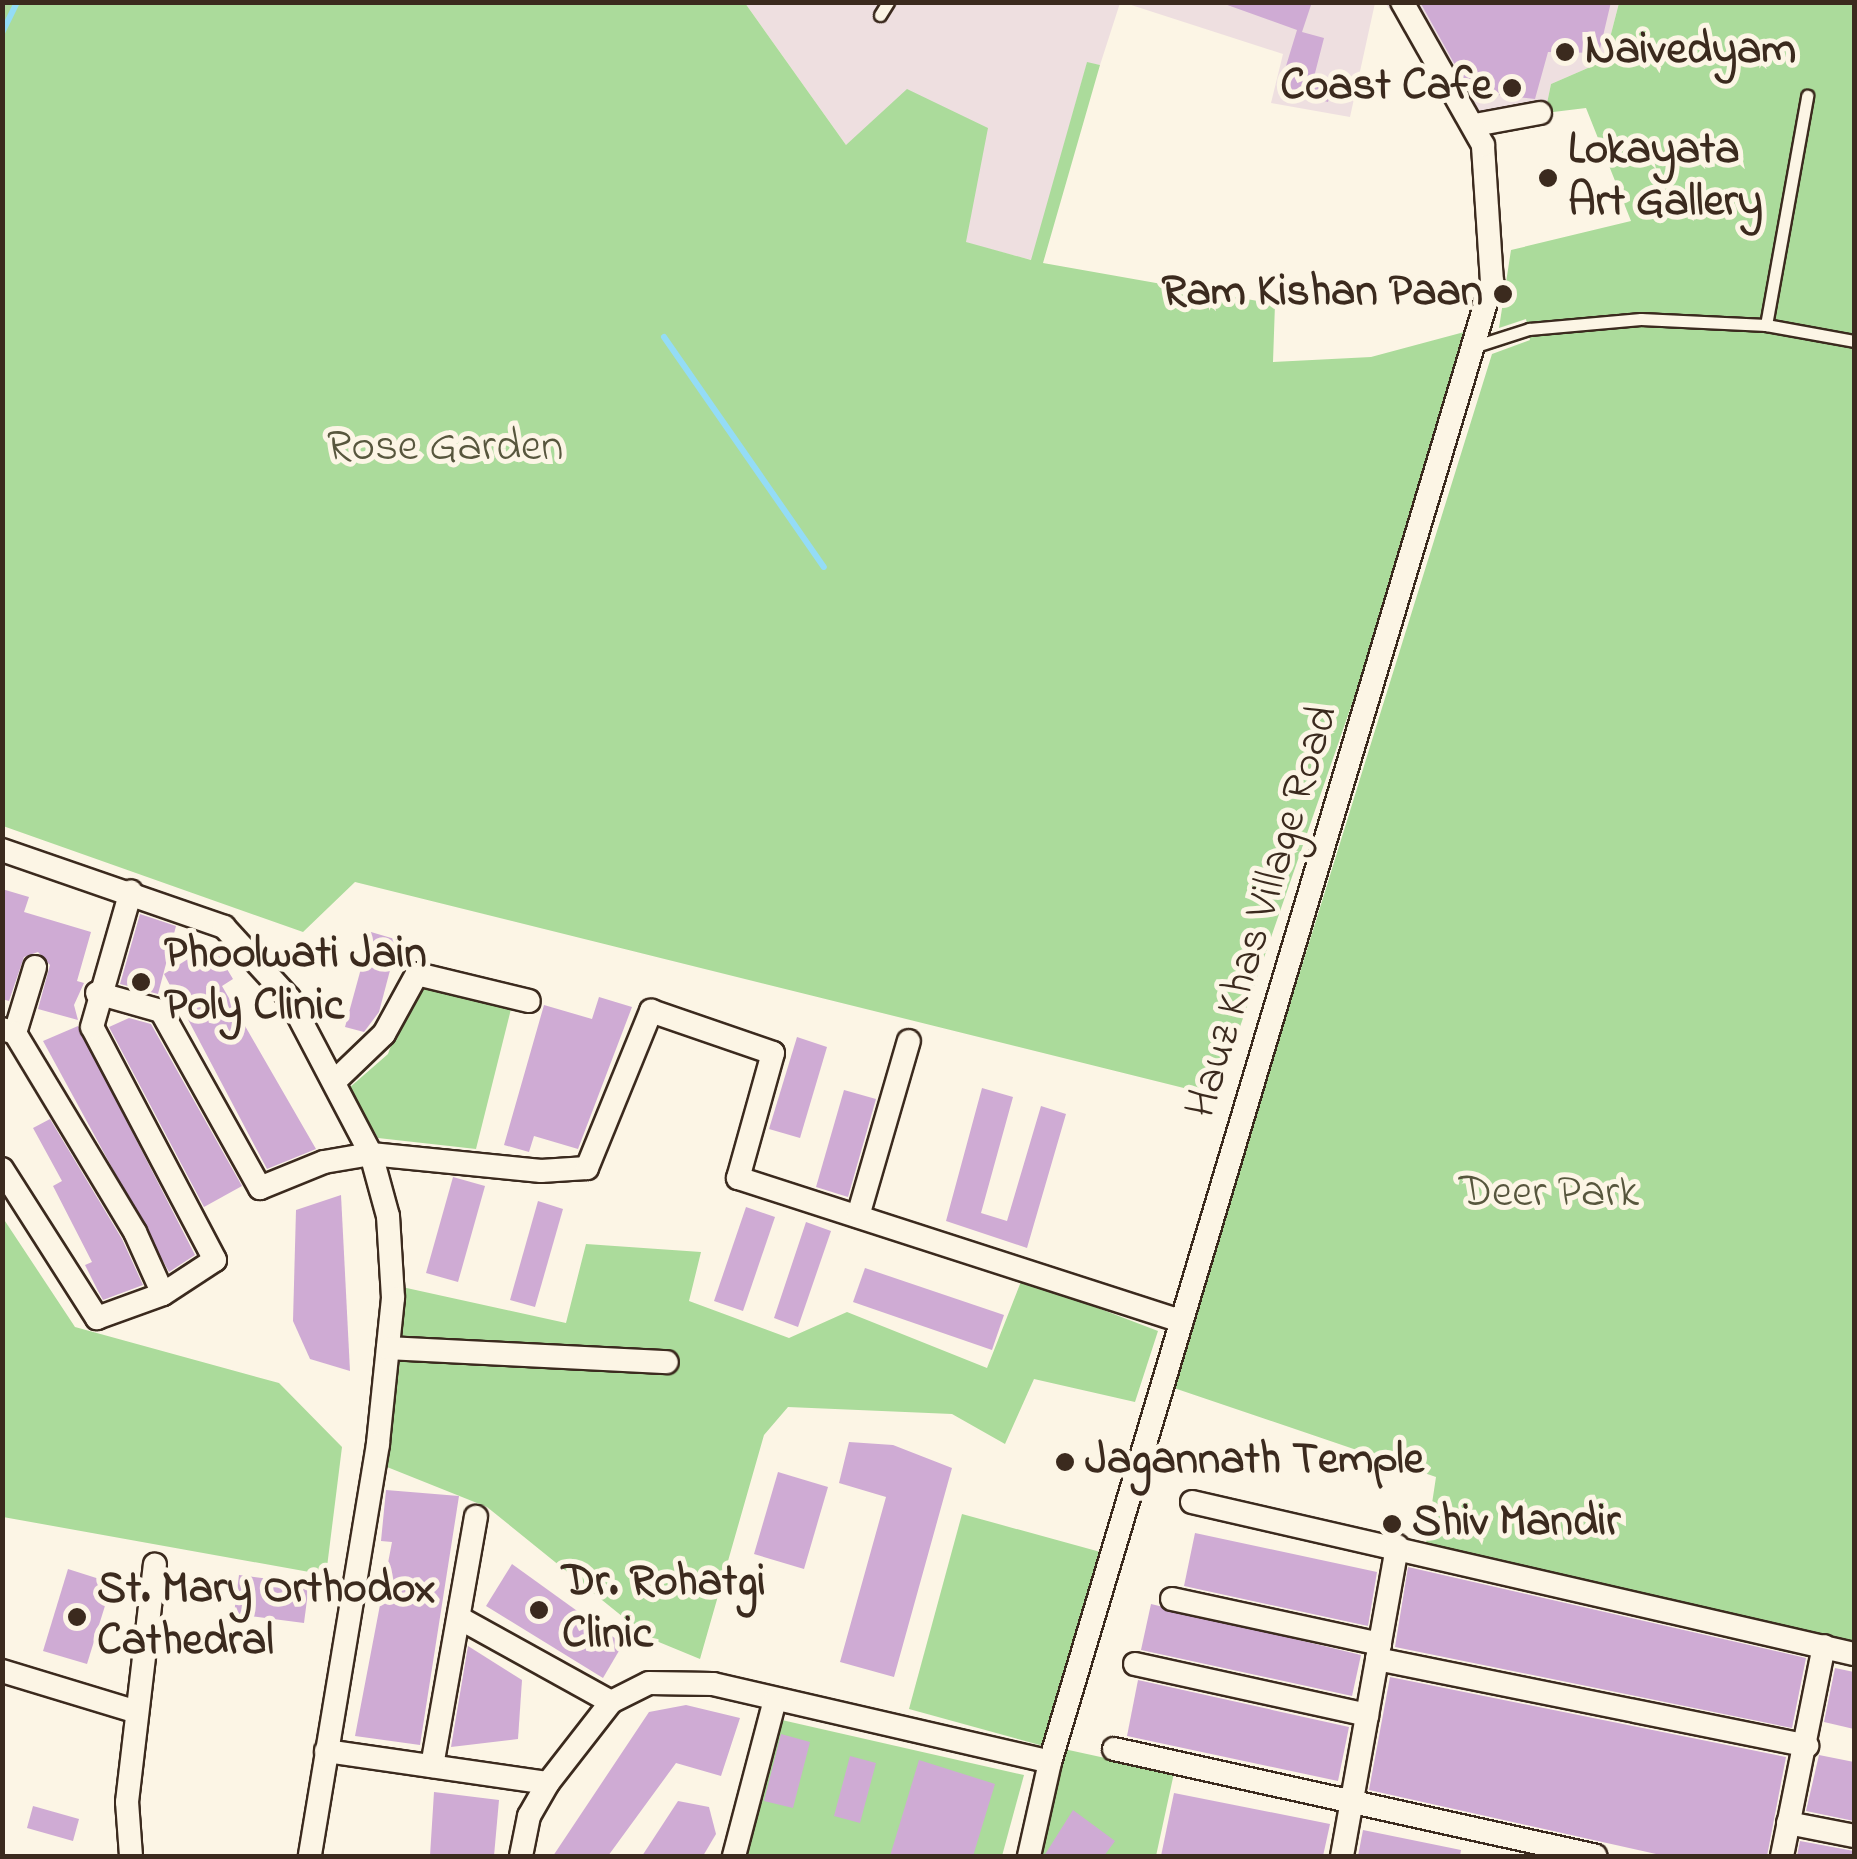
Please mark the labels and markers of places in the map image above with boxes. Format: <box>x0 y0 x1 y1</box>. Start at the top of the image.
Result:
place label: Naivedyam <box>1585 25 1796 79</box>
marker: Naivedyam <box>1554 41 1576 63</box>
place label: Coast Cafe <box>1280 61 1492 115</box>
marker: Coast Cafe <box>1501 77 1523 99</box>
place label: Lokayata Art Gallery <box>1568 125 1763 231</box>
marker: Lokayata Art Gallery <box>1537 167 1559 189</box>
place label: Ram Kishan Paan <box>1162 267 1483 321</box>
marker: Ram Kishan Paan <box>1492 283 1514 305</box>
place label: Phoolwati Jain Poly Clinic <box>164 929 427 1035</box>
marker: Phoolwati Jain Poly Clinic <box>128 969 154 995</box>
place label: Jagannath Temple <box>1085 1435 1424 1489</box>
marker: Jagannath Temple <box>1054 1451 1076 1473</box>
place label: Shiv Mandir <box>1412 1497 1620 1551</box>
marker: Shiv Mandir <box>1381 1513 1403 1535</box>
place label: Dr. Rohatgi Clinic <box>562 1557 765 1663</box>
place label: St. Mary Orthodox Cathedral <box>97 1564 436 1670</box>
marker: Dr. Rohatgi Clinic <box>526 1597 552 1623</box>
marker: St. Mary Orthodox Cathedral <box>66 1606 88 1628</box>

